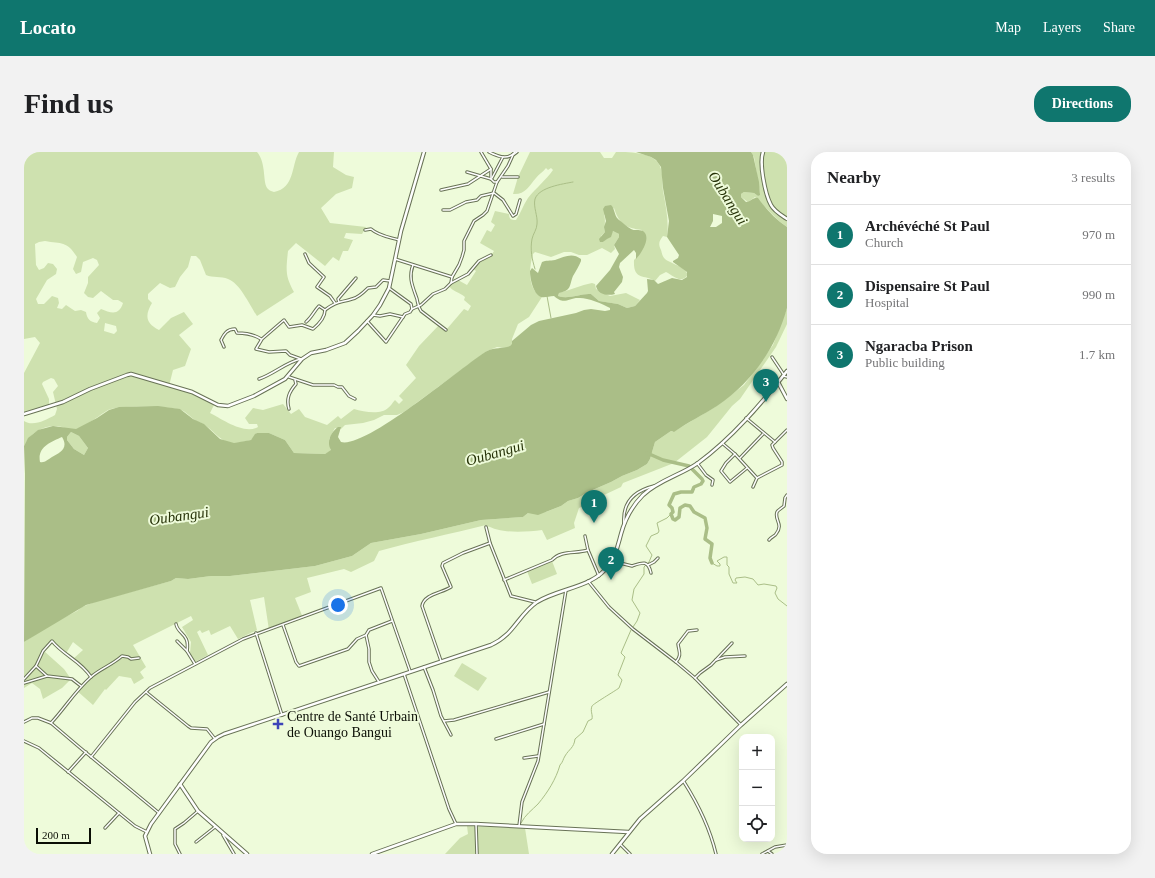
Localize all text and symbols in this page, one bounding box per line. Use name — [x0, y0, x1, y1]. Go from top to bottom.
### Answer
text: Locato — [20, 17, 76, 38]
text: Map — [995, 20, 1021, 35]
text: Layers — [1043, 20, 1081, 35]
text: Share — [1103, 20, 1135, 35]
button: Directions — [1034, 86, 1131, 122]
text: Find us — [24, 88, 114, 119]
water label: Oubangui — [705, 168, 751, 228]
text: Nearby — [827, 168, 881, 187]
text: 3 results — [1071, 170, 1115, 185]
text: Archévéché St Paul — [865, 218, 990, 234]
text: 1 — [837, 227, 843, 242]
text: 970 m — [1082, 227, 1115, 242]
text: Church — [865, 235, 903, 250]
text: Dispensaire St Paul — [865, 278, 990, 294]
text: 2 — [837, 287, 843, 302]
text: 990 m — [1082, 287, 1115, 302]
text: Hospital — [865, 295, 909, 310]
text: Ngaracba Prison — [865, 338, 973, 354]
text: 3 — [837, 347, 843, 362]
text: 1.7 km — [1079, 347, 1115, 362]
text: Public building — [865, 355, 945, 370]
pin: 3 — [753, 369, 779, 402]
water label: Oubangui — [464, 437, 526, 469]
pin: 1 — [581, 490, 607, 523]
water label: Oubangui — [148, 504, 210, 528]
pin: 2 — [598, 547, 624, 580]
your location — [328, 595, 348, 615]
place label: Centre de Santé Urbain de Ouango Bangui — [287, 709, 418, 740]
marker: Centre de Santé Urbain de Ouango Bangui — [272, 718, 284, 730]
map controls — [739, 734, 775, 842]
button: + — [739, 734, 775, 770]
button: − — [739, 770, 775, 806]
button: locate — [739, 806, 775, 842]
scale bar — [36, 826, 91, 845]
text: 200 m — [42, 829, 70, 841]

